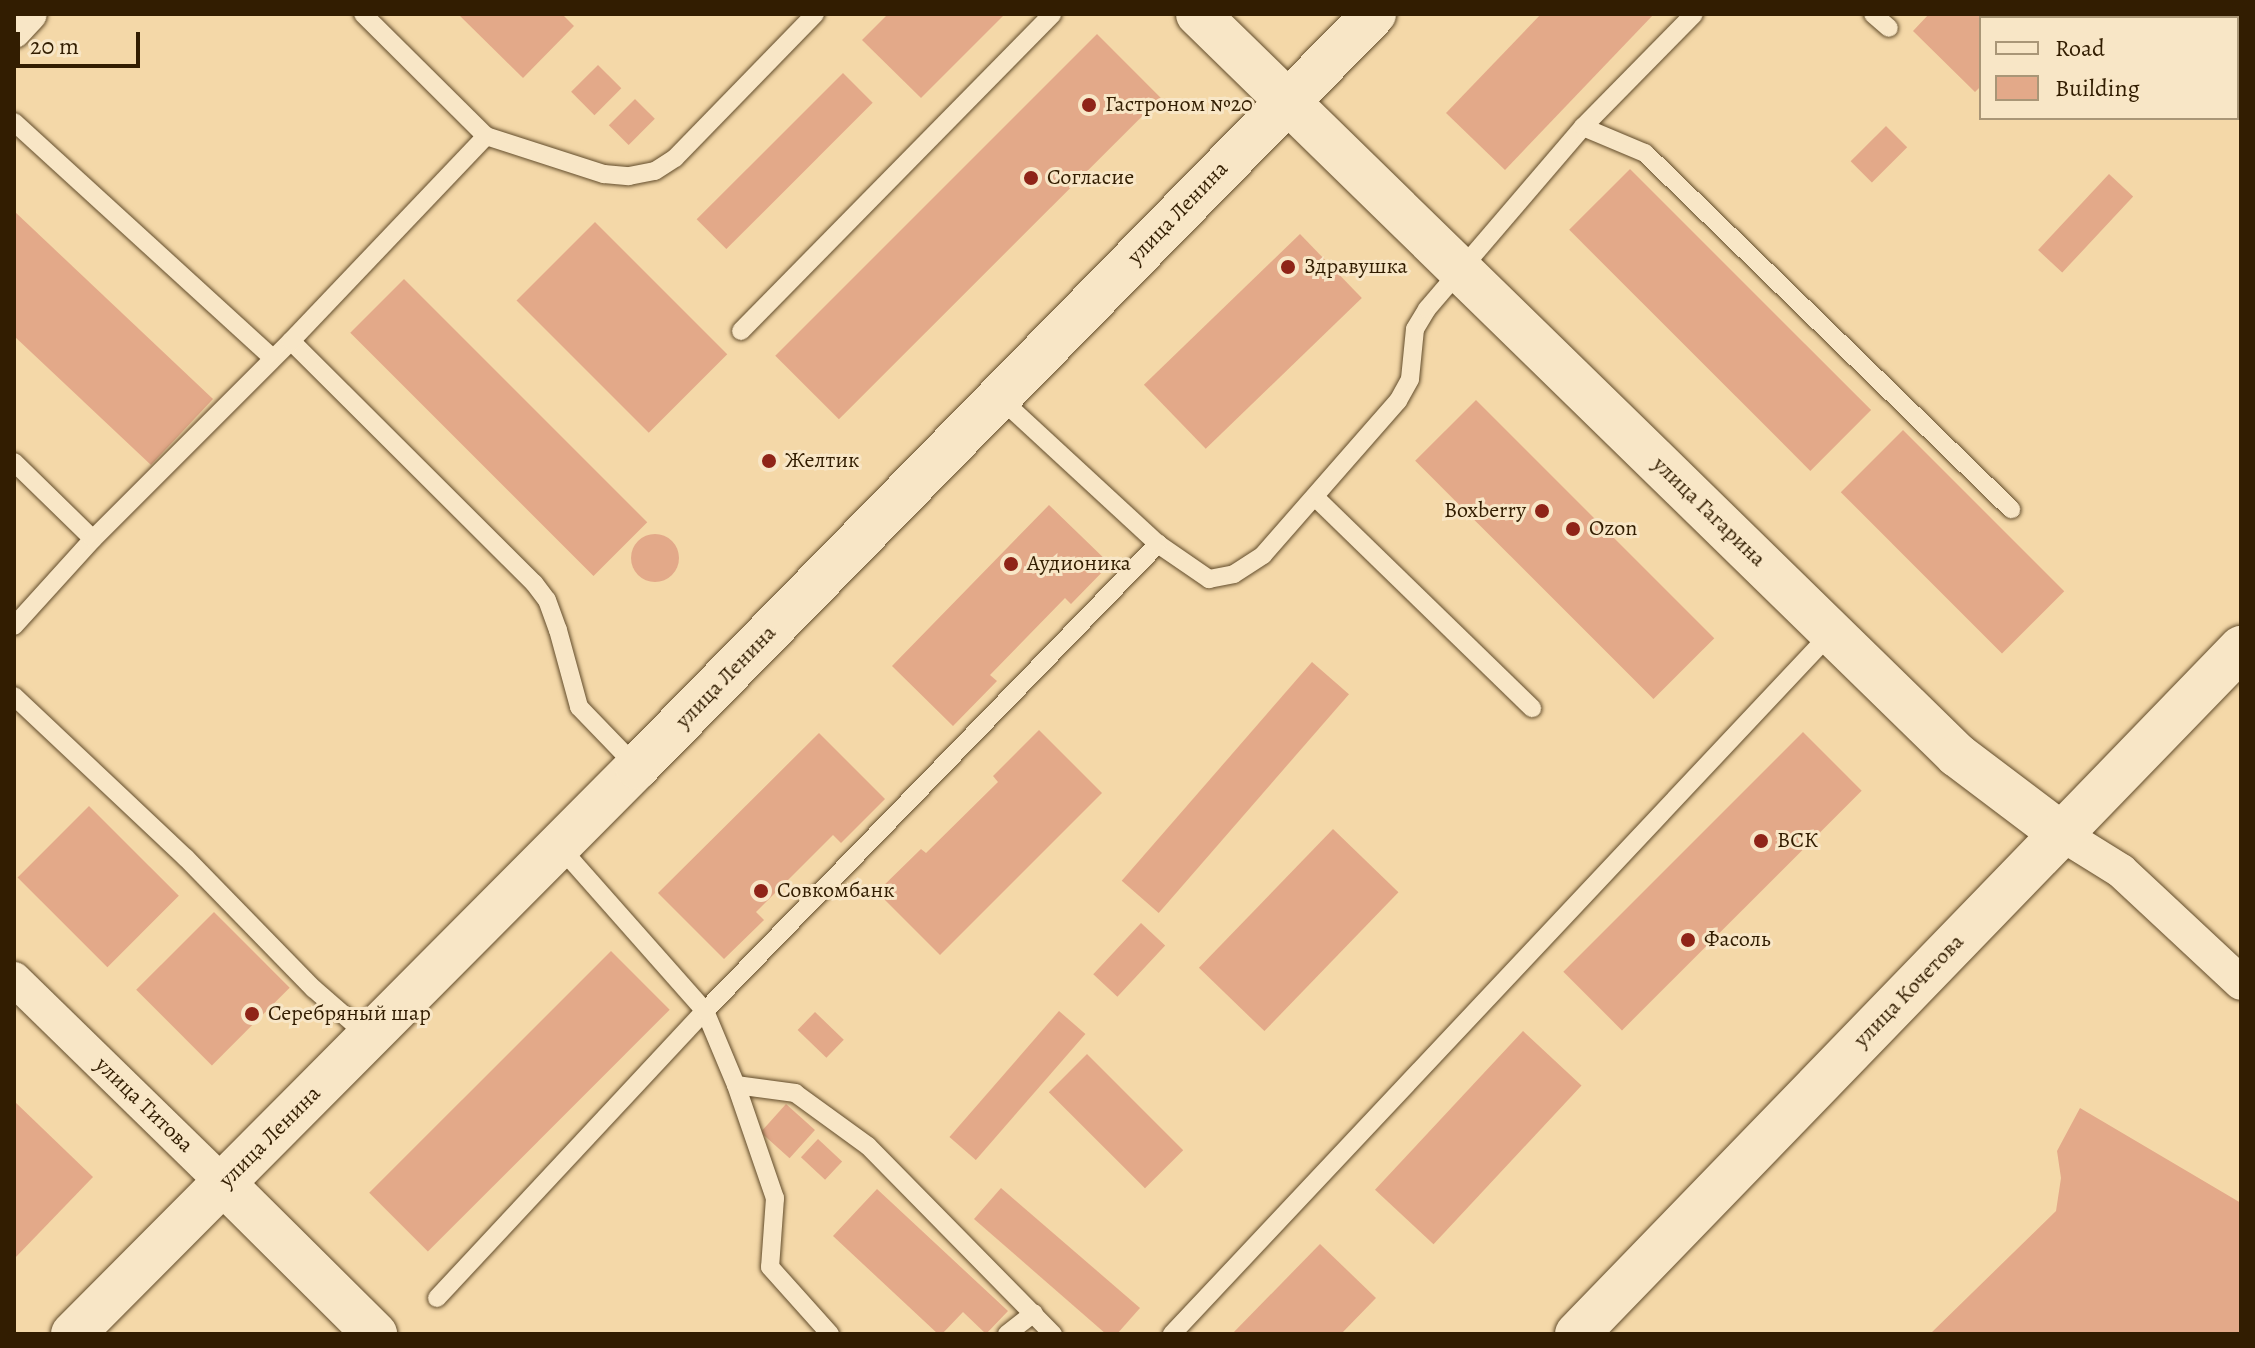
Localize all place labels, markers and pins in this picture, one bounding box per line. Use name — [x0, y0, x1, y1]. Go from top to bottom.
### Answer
place label: Гастроном №20 — [1105, 92, 1253, 118]
marker: Гастроном №20 — [1080, 96, 1098, 114]
place label: Согласие — [1047, 165, 1134, 191]
marker: Согласие — [1022, 169, 1040, 187]
place label: Здравушка — [1304, 254, 1408, 280]
marker: Здравушка — [1279, 258, 1297, 276]
place label: Желтик — [785, 448, 859, 474]
marker: Желтик — [760, 452, 778, 470]
place label: Boxberry — [1444, 498, 1526, 524]
marker: Boxberry — [1533, 502, 1551, 520]
place label: Ozon — [1589, 516, 1637, 542]
marker: Ozon — [1564, 520, 1582, 538]
place label: Аудионика — [1027, 551, 1131, 577]
marker: Аудионика — [1002, 555, 1020, 573]
place label: ВСК — [1777, 828, 1818, 854]
marker: ВСК — [1752, 832, 1770, 850]
place label: Совкомбанк — [777, 878, 895, 904]
marker: Совкомбанк — [752, 882, 770, 900]
place label: Фасоль — [1704, 927, 1771, 953]
marker: Фасоль — [1679, 931, 1697, 949]
place label: Серебряный шар — [268, 1001, 431, 1027]
marker: Серебряный шар — [243, 1005, 261, 1023]

